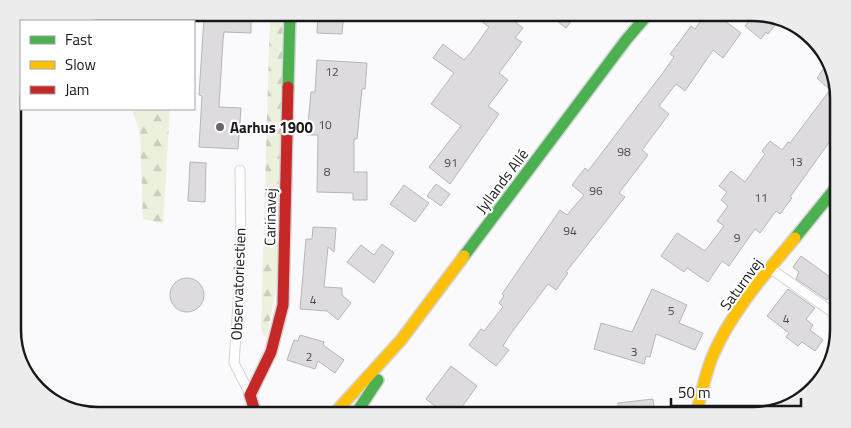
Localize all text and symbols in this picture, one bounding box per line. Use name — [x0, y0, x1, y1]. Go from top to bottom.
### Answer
legend — [20, 20, 195, 110]
text: Fast — [65, 28, 93, 51]
text: Slow — [65, 53, 96, 76]
house number: 12 — [325, 62, 339, 81]
text: Jam — [65, 78, 89, 101]
house number: 10 — [318, 115, 332, 134]
place label: Aarhus 1900 — [230, 116, 313, 139]
marker: Aarhus 1900 — [214, 121, 226, 133]
house number: 98 — [617, 142, 631, 161]
street label: Jyllands Allé — [470, 144, 534, 218]
house number: 13 — [789, 152, 803, 171]
house number: 91 — [444, 153, 458, 172]
house number: 8 — [324, 162, 331, 181]
house number: 96 — [589, 181, 603, 200]
street label: Carinavej — [258, 188, 282, 246]
house number: 11 — [754, 188, 768, 207]
house number: 94 — [563, 221, 577, 240]
street label: Observatoriestien — [225, 227, 251, 341]
house number: 9 — [734, 228, 741, 247]
street label: Saturnvej — [714, 253, 768, 315]
house number: 4 — [310, 290, 317, 309]
house number: 5 — [668, 301, 675, 320]
house number: 4 — [783, 309, 790, 328]
house number: 3 — [631, 342, 637, 361]
house number: 2 — [306, 347, 312, 366]
scale bar — [671, 376, 801, 408]
text: 50 m — [678, 381, 711, 404]

